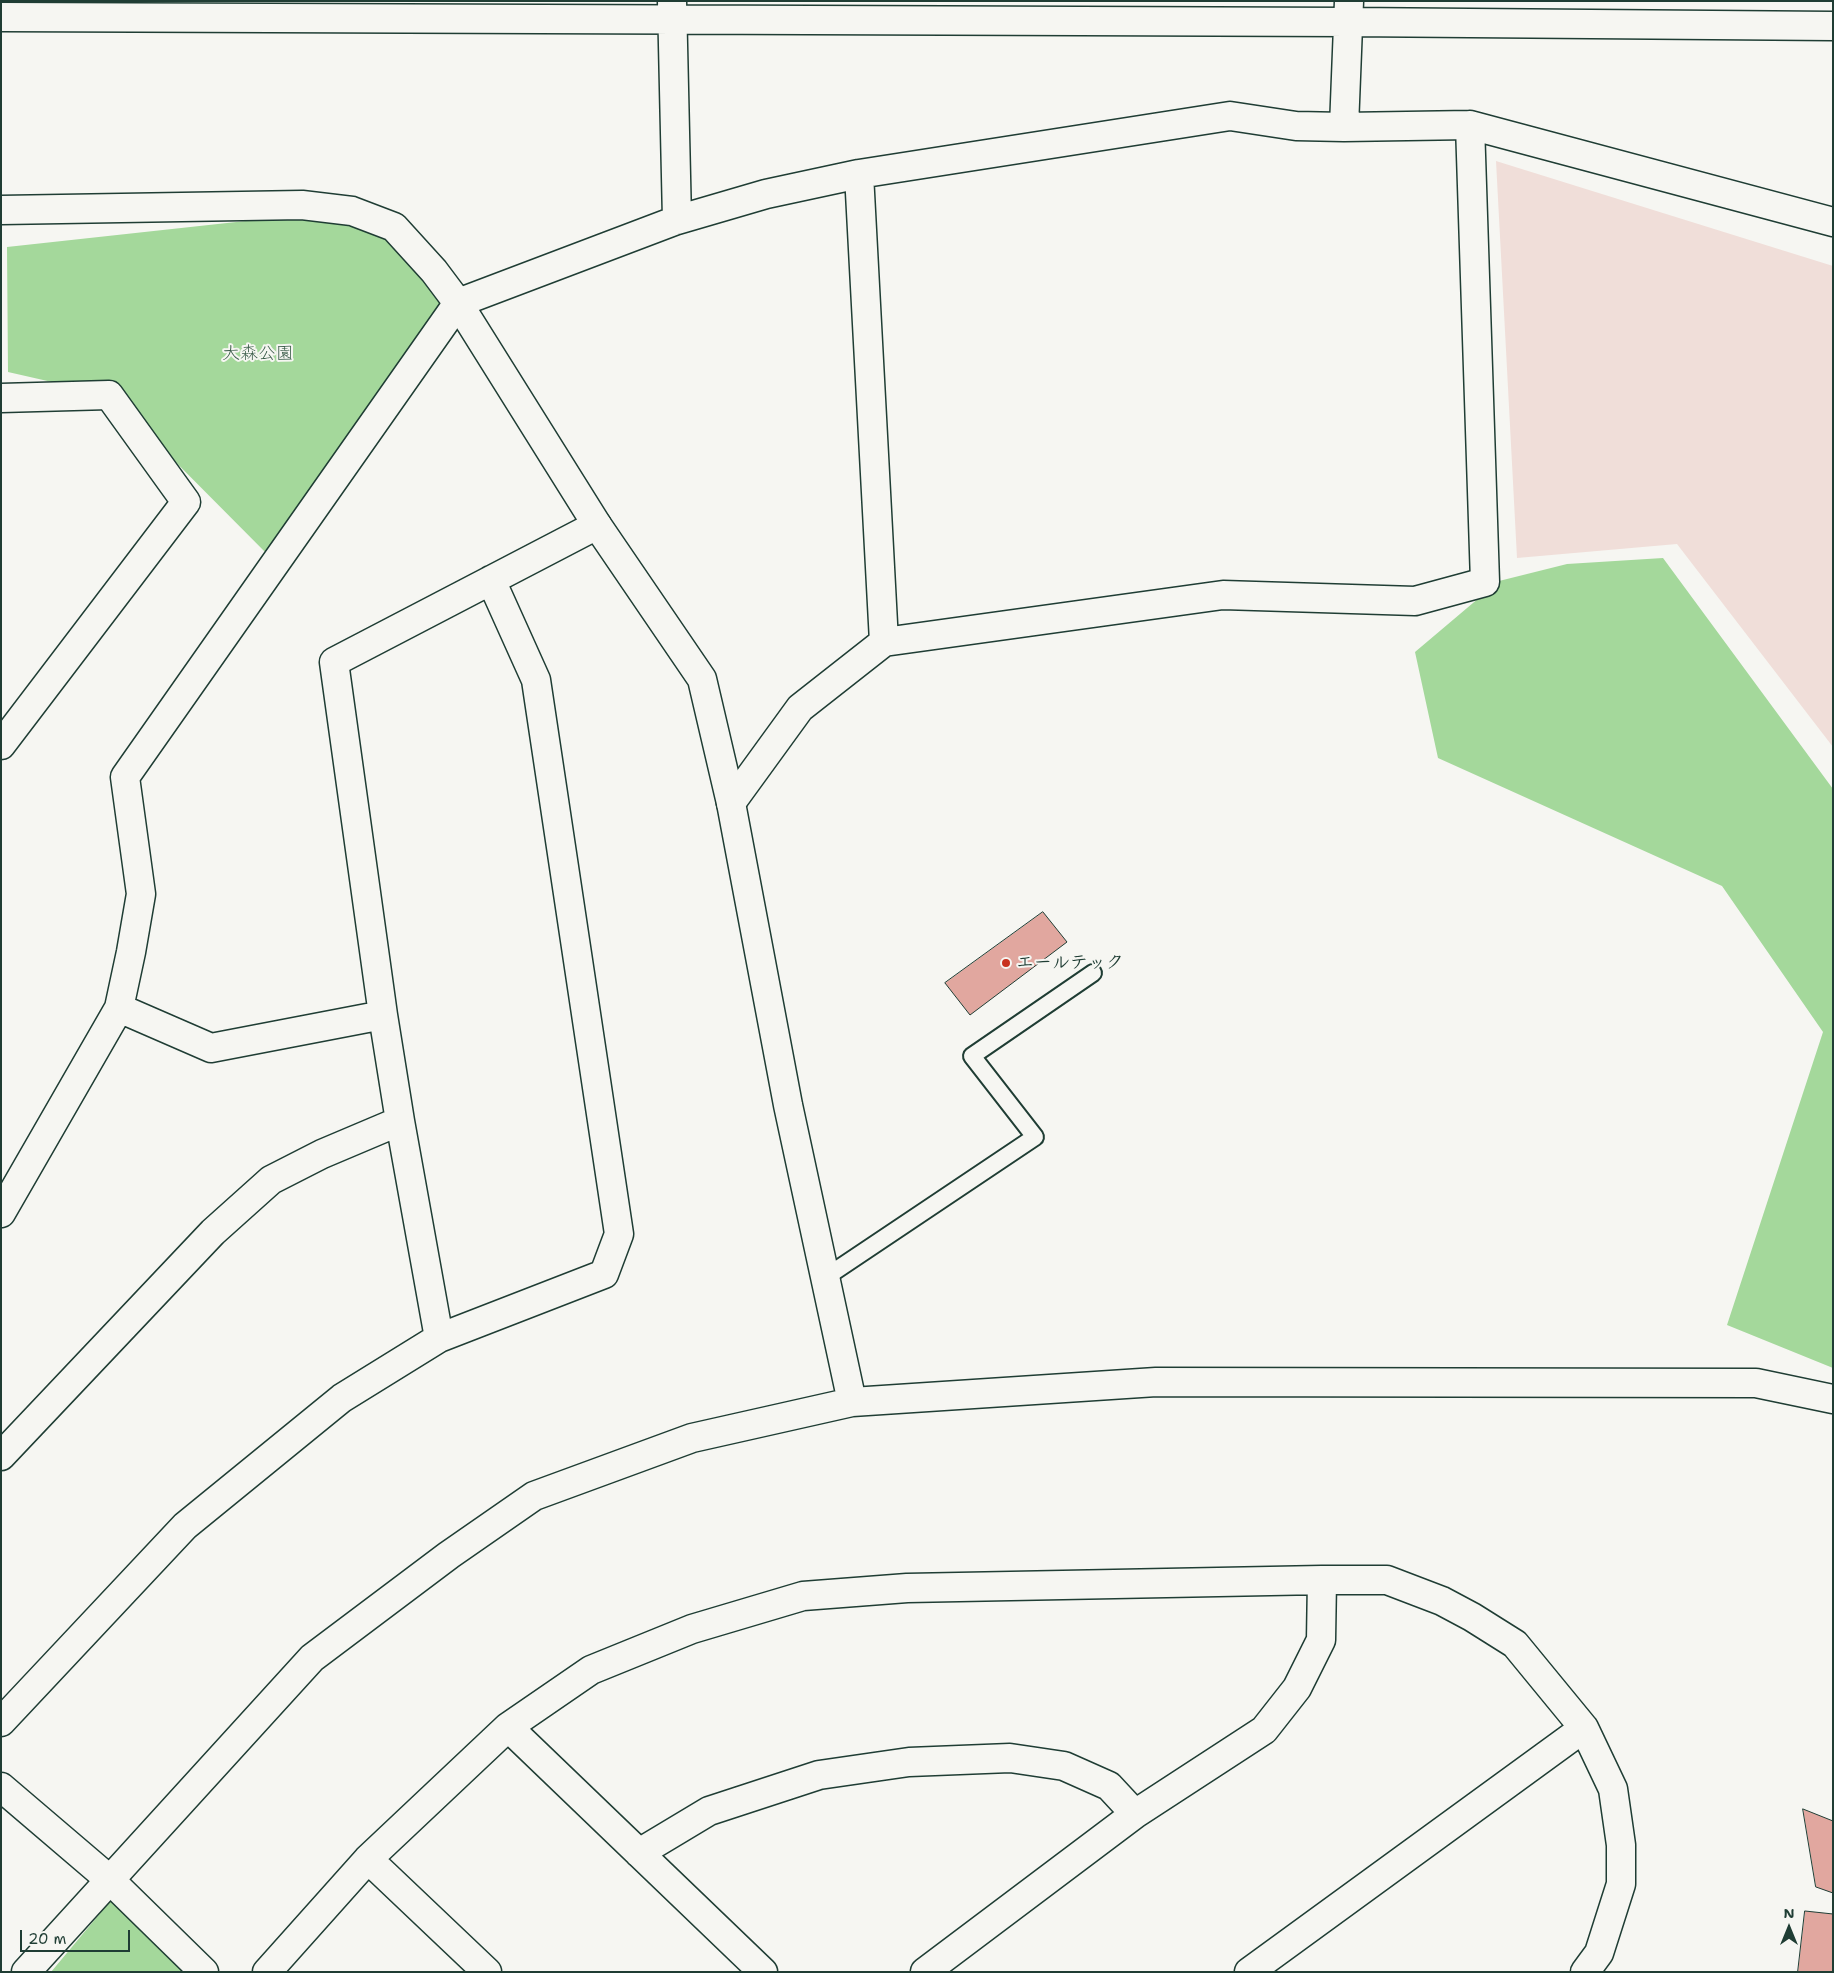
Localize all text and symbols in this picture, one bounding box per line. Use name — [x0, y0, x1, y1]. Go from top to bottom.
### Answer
park label: 大森公園 — [222, 343, 294, 365]
place label: エールテック — [1016, 952, 1124, 974]
marker: エールテック — [1000, 957, 1012, 969]
north arrow — [1764, 1903, 1814, 1953]
text: N — [1783, 1904, 1795, 1922]
scale bar — [22, 1920, 132, 1952]
text: 20 m — [28, 1929, 67, 1949]

